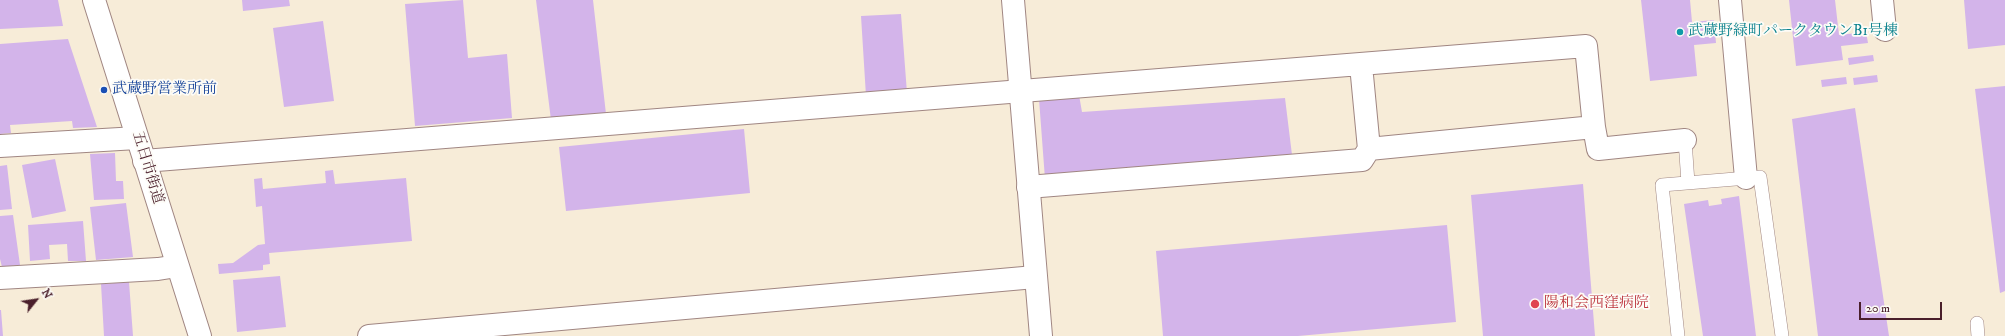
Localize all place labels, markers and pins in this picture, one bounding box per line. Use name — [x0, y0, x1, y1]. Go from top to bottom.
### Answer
place label: 武蔵野緑町パークタウンB1号棟 — [1688, 23, 1898, 41]
marker: 武蔵野緑町パークタウンB1号棟 — [1675, 27, 1685, 37]
place label: 武蔵野営業所前 — [112, 81, 217, 99]
marker: 武蔵野営業所前 — [99, 85, 109, 95]
place label: 陽和会西窪病院 — [1544, 295, 1649, 313]
marker: 陽和会西窪病院 — [1529, 298, 1541, 310]

